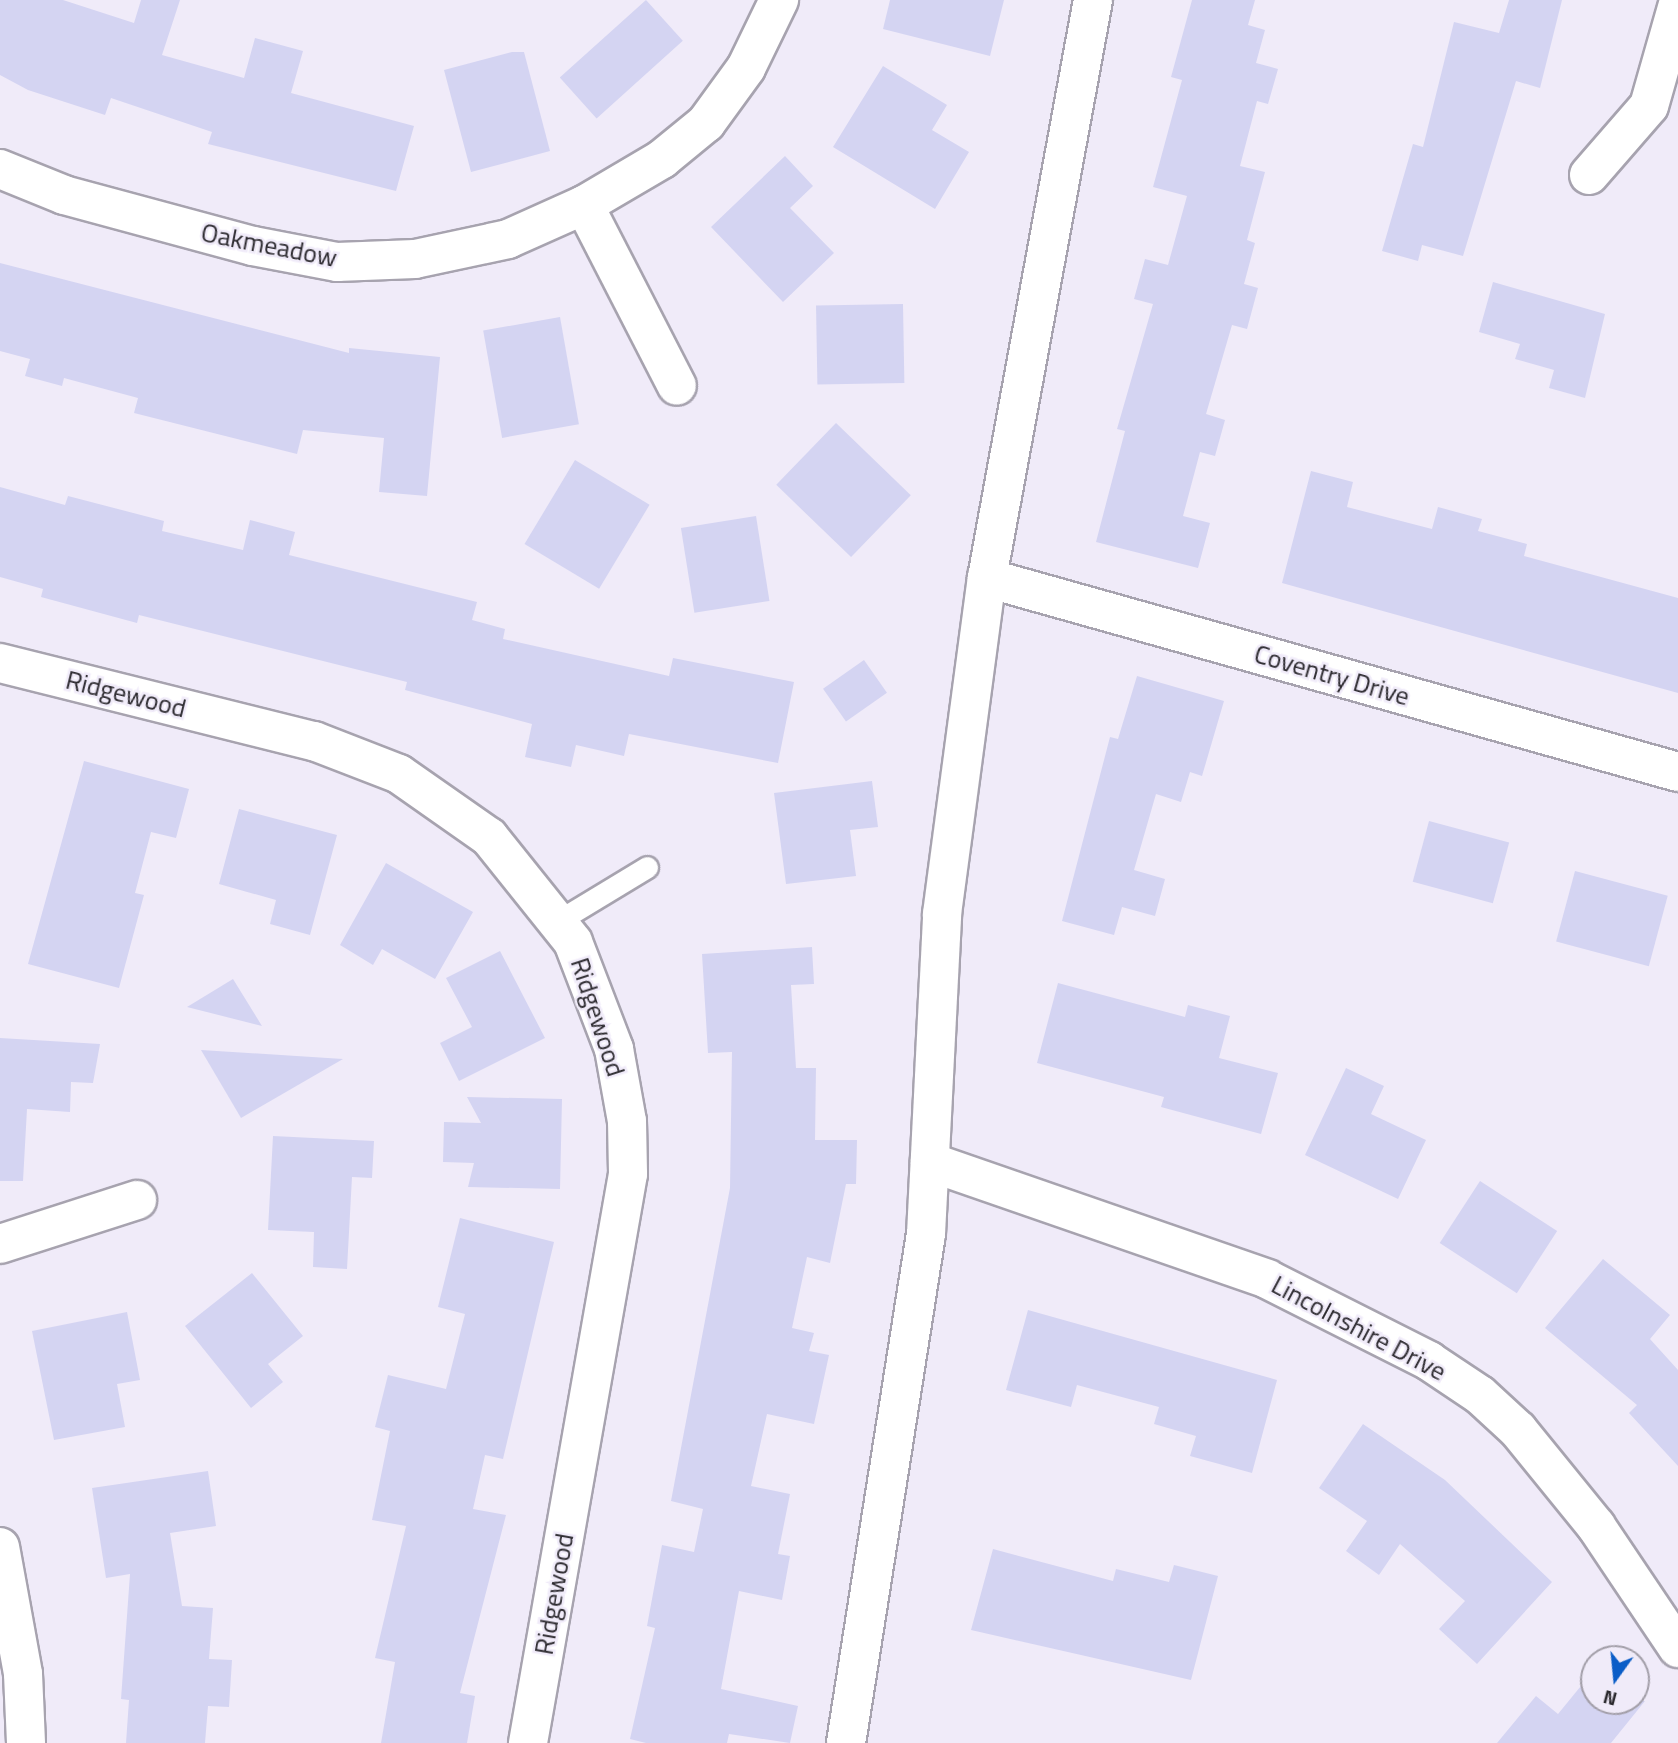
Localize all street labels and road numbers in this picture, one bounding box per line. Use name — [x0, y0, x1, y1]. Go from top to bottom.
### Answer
street label: Oakmeadow — [198, 217, 340, 273]
street label: Coventry Drive — [1251, 638, 1413, 712]
street label: Ridgewood — [63, 664, 189, 724]
street label: Ridgewood — [564, 954, 632, 1080]
street label: Lincolnshire Drive — [1266, 1269, 1452, 1387]
street label: Ridgewood — [528, 1531, 580, 1657]

